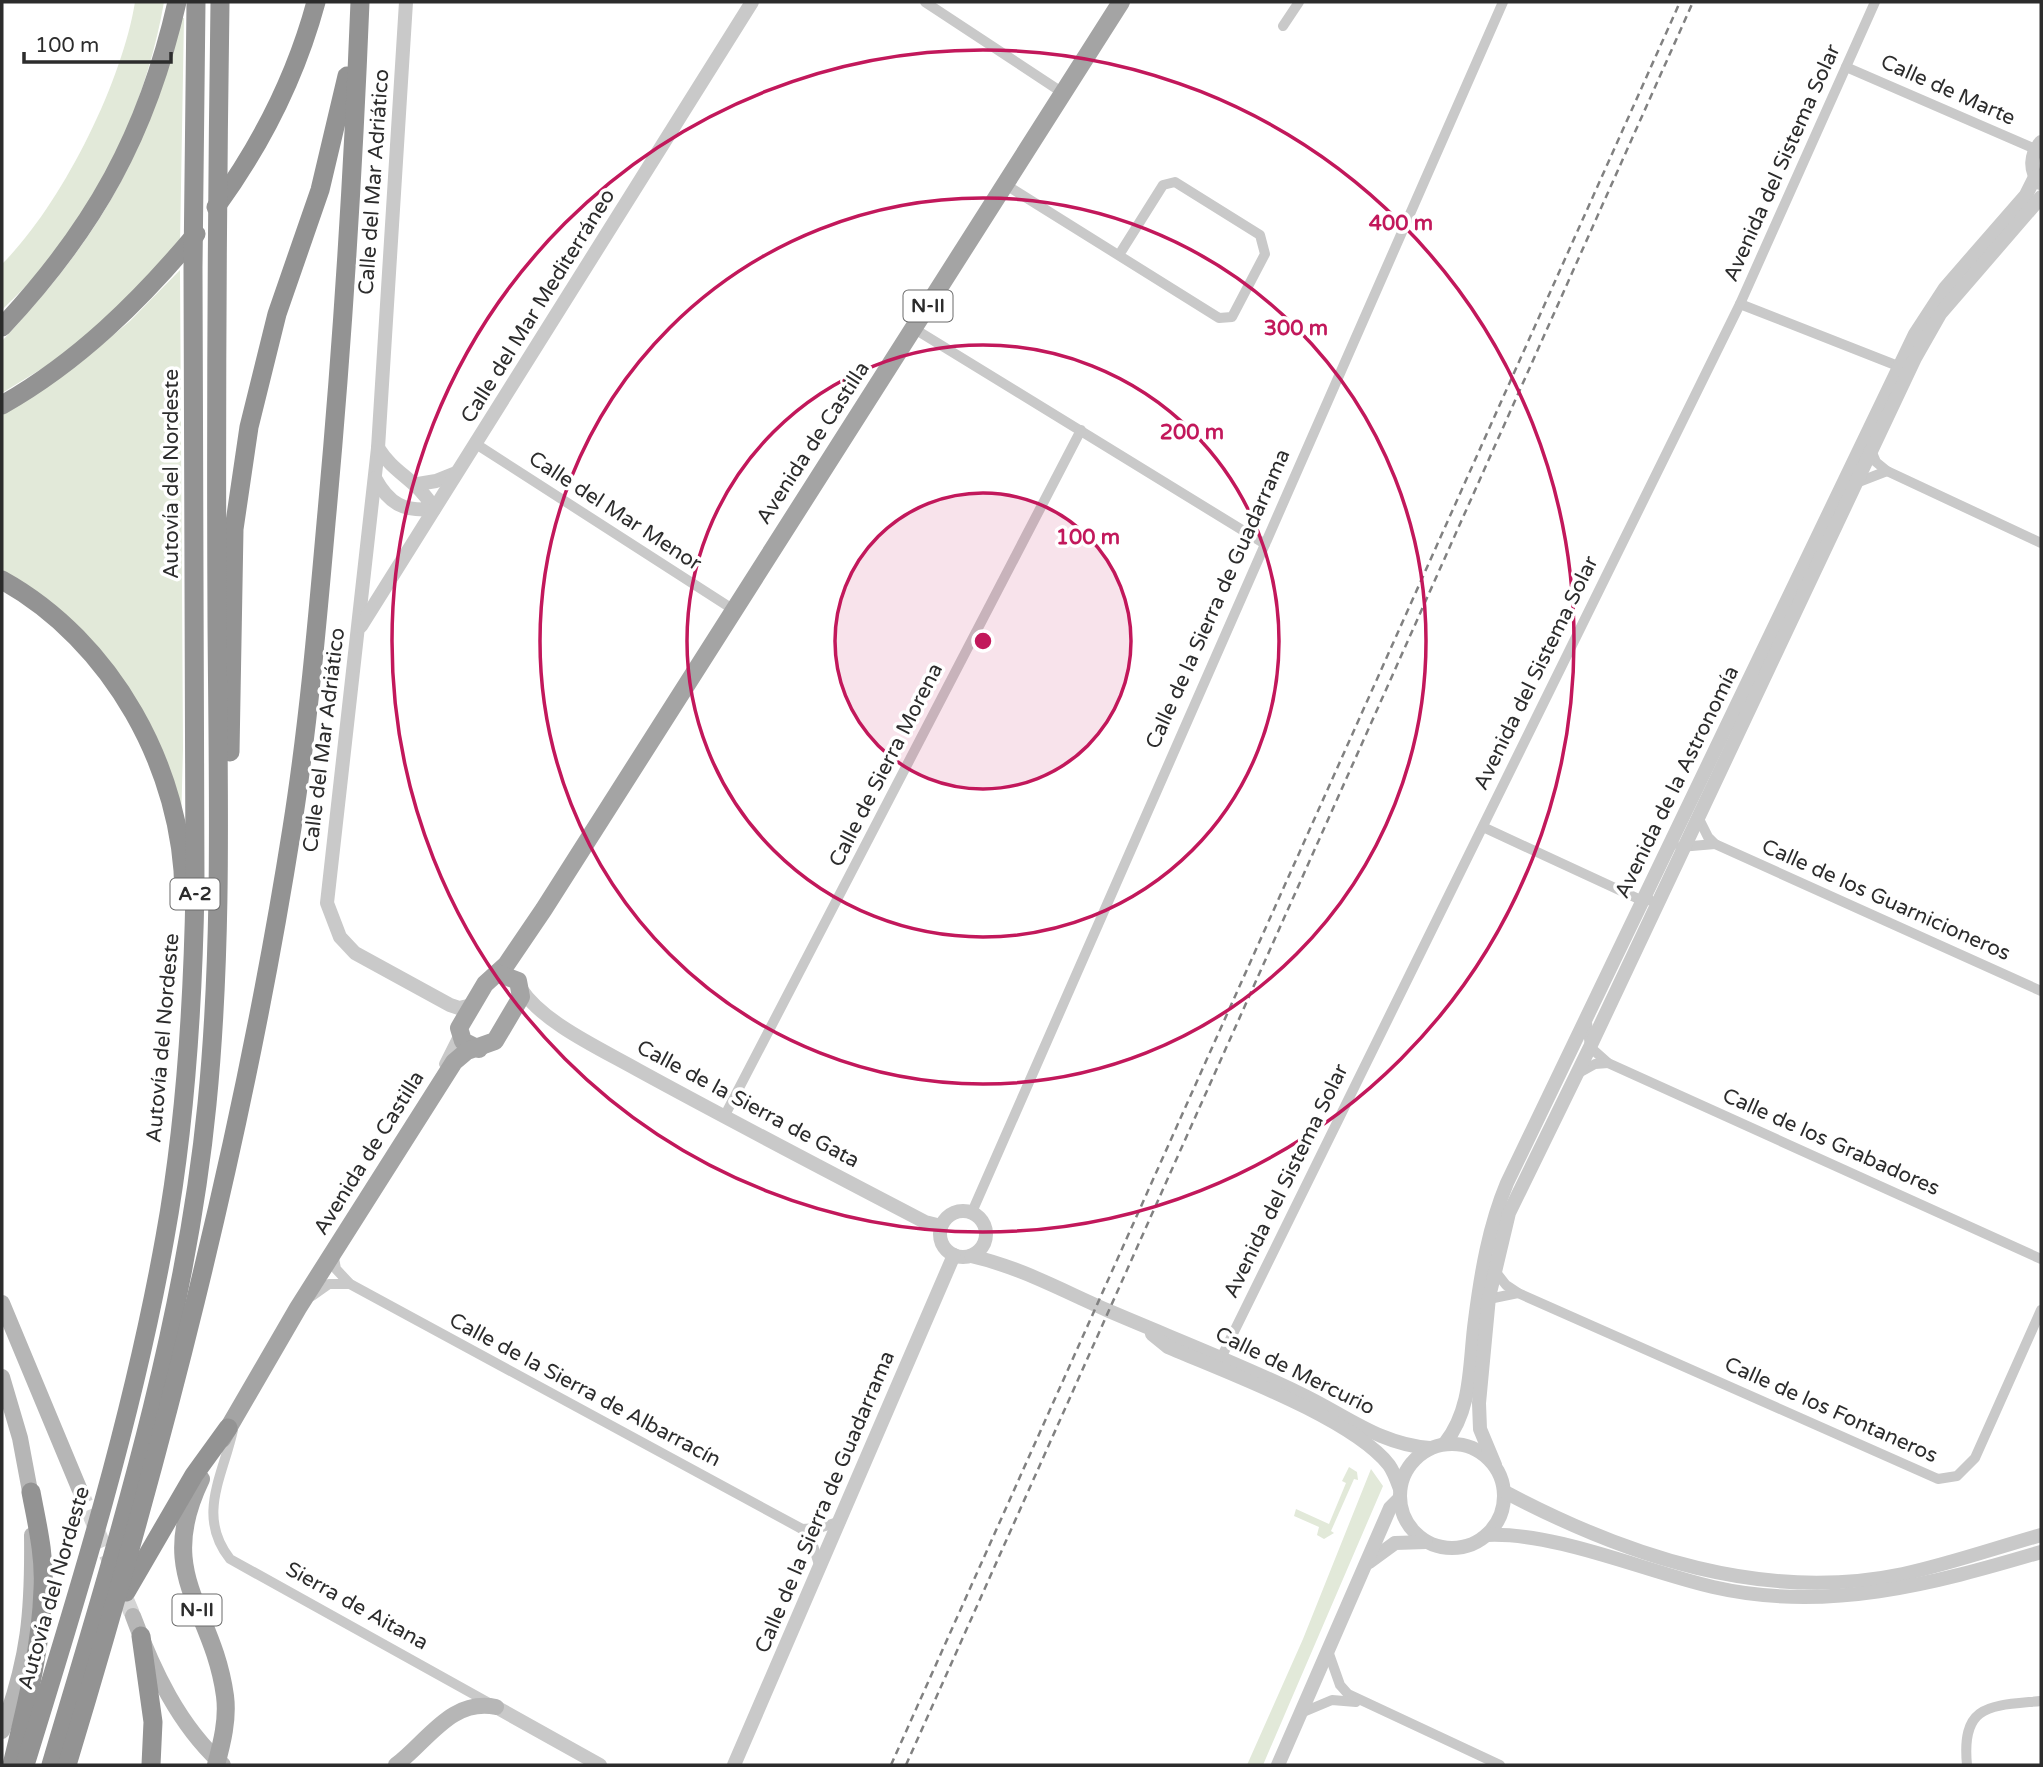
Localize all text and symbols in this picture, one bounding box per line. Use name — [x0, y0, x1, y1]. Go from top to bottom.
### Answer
scale bar — [24, 21, 172, 65]
text: 100 m — [35, 33, 99, 58]
street label: Avenida del Sistema Solar — [1718, 40, 1846, 286]
street label: Calle de Marte — [1877, 49, 2019, 131]
street label: Calle del Mar Adriático — [354, 68, 394, 296]
street label: Calle del Mar Mediterráneo — [456, 184, 620, 428]
text: 400 m — [1369, 211, 1433, 236]
road number: N-II — [904, 290, 953, 322]
text: 300 m — [1264, 316, 1328, 341]
street label: Avenida de Castilla — [751, 357, 875, 529]
street label: Autovía del Nordeste — [159, 369, 184, 579]
text: 200 m — [1160, 420, 1224, 445]
street label: Calle de la Sierra de Guadarrama — [1140, 445, 1296, 753]
street label: Calle del Mar Menor — [524, 446, 706, 576]
text: 100 m — [1056, 525, 1120, 550]
street label: Avenida del Sistema Solar — [1468, 552, 1604, 794]
street label: Calle del Mar Adriático — [298, 626, 350, 854]
centre of rings — [971, 629, 995, 653]
street label: Calle de Sierra Morena — [824, 659, 948, 871]
street label: Avenida de la Astronomía — [1610, 662, 1744, 902]
street label: Calle de los Guarnicioneros — [1758, 834, 2014, 966]
road number: A-2 — [170, 878, 220, 909]
street label: Autovía del Nordeste — [141, 932, 185, 1144]
street label: Calle de la Sierra de Gata — [632, 1035, 864, 1173]
street label: Avenida del Sistema Solar — [1218, 1060, 1354, 1302]
street label: Avenida de Castilla — [308, 1066, 430, 1240]
street label: Calle de los Grabadores — [1719, 1083, 1943, 1201]
street label: Calle de la Sierra de Albarracín — [445, 1308, 725, 1472]
street label: Calle de Mercurio — [1211, 1322, 1379, 1420]
street label: Calle de la Sierra de Guadarrama — [750, 1347, 900, 1657]
street label: Calle de los Fontaneros — [1721, 1352, 1941, 1468]
street label: Autovía del Nordeste — [13, 1483, 95, 1692]
street label: Sierra de Aitana — [281, 1557, 433, 1655]
road number: N-II — [172, 1594, 222, 1626]

